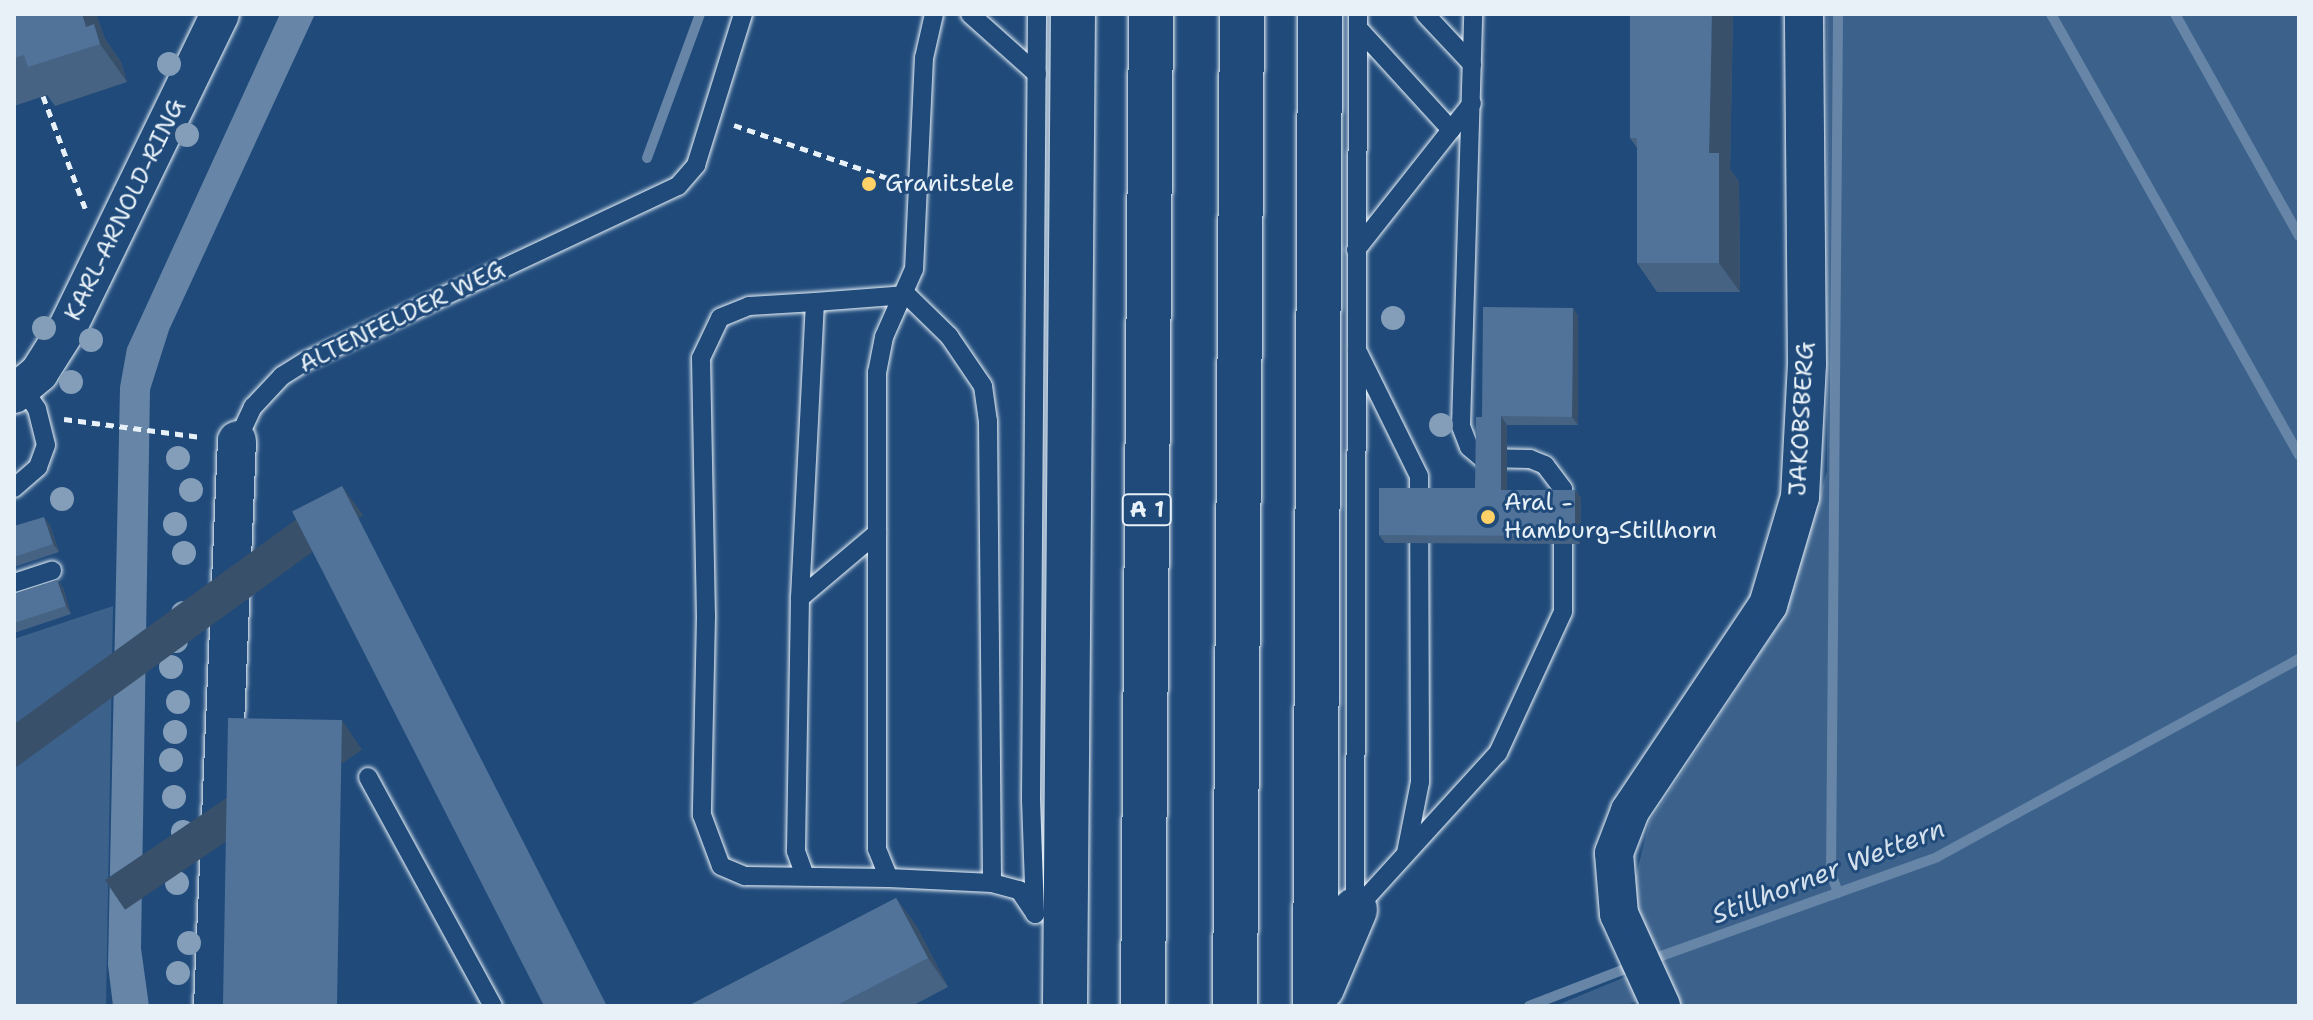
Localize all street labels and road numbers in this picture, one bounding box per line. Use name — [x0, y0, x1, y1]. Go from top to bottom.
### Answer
street label: KARL-ARNOLD-RING — [59, 94, 191, 326]
street label: ALTENFELDER WEG — [294, 255, 510, 379]
street label: JAKOBSBERG — [1784, 341, 1820, 497]
road number: A 1 — [1121, 492, 1173, 528]

